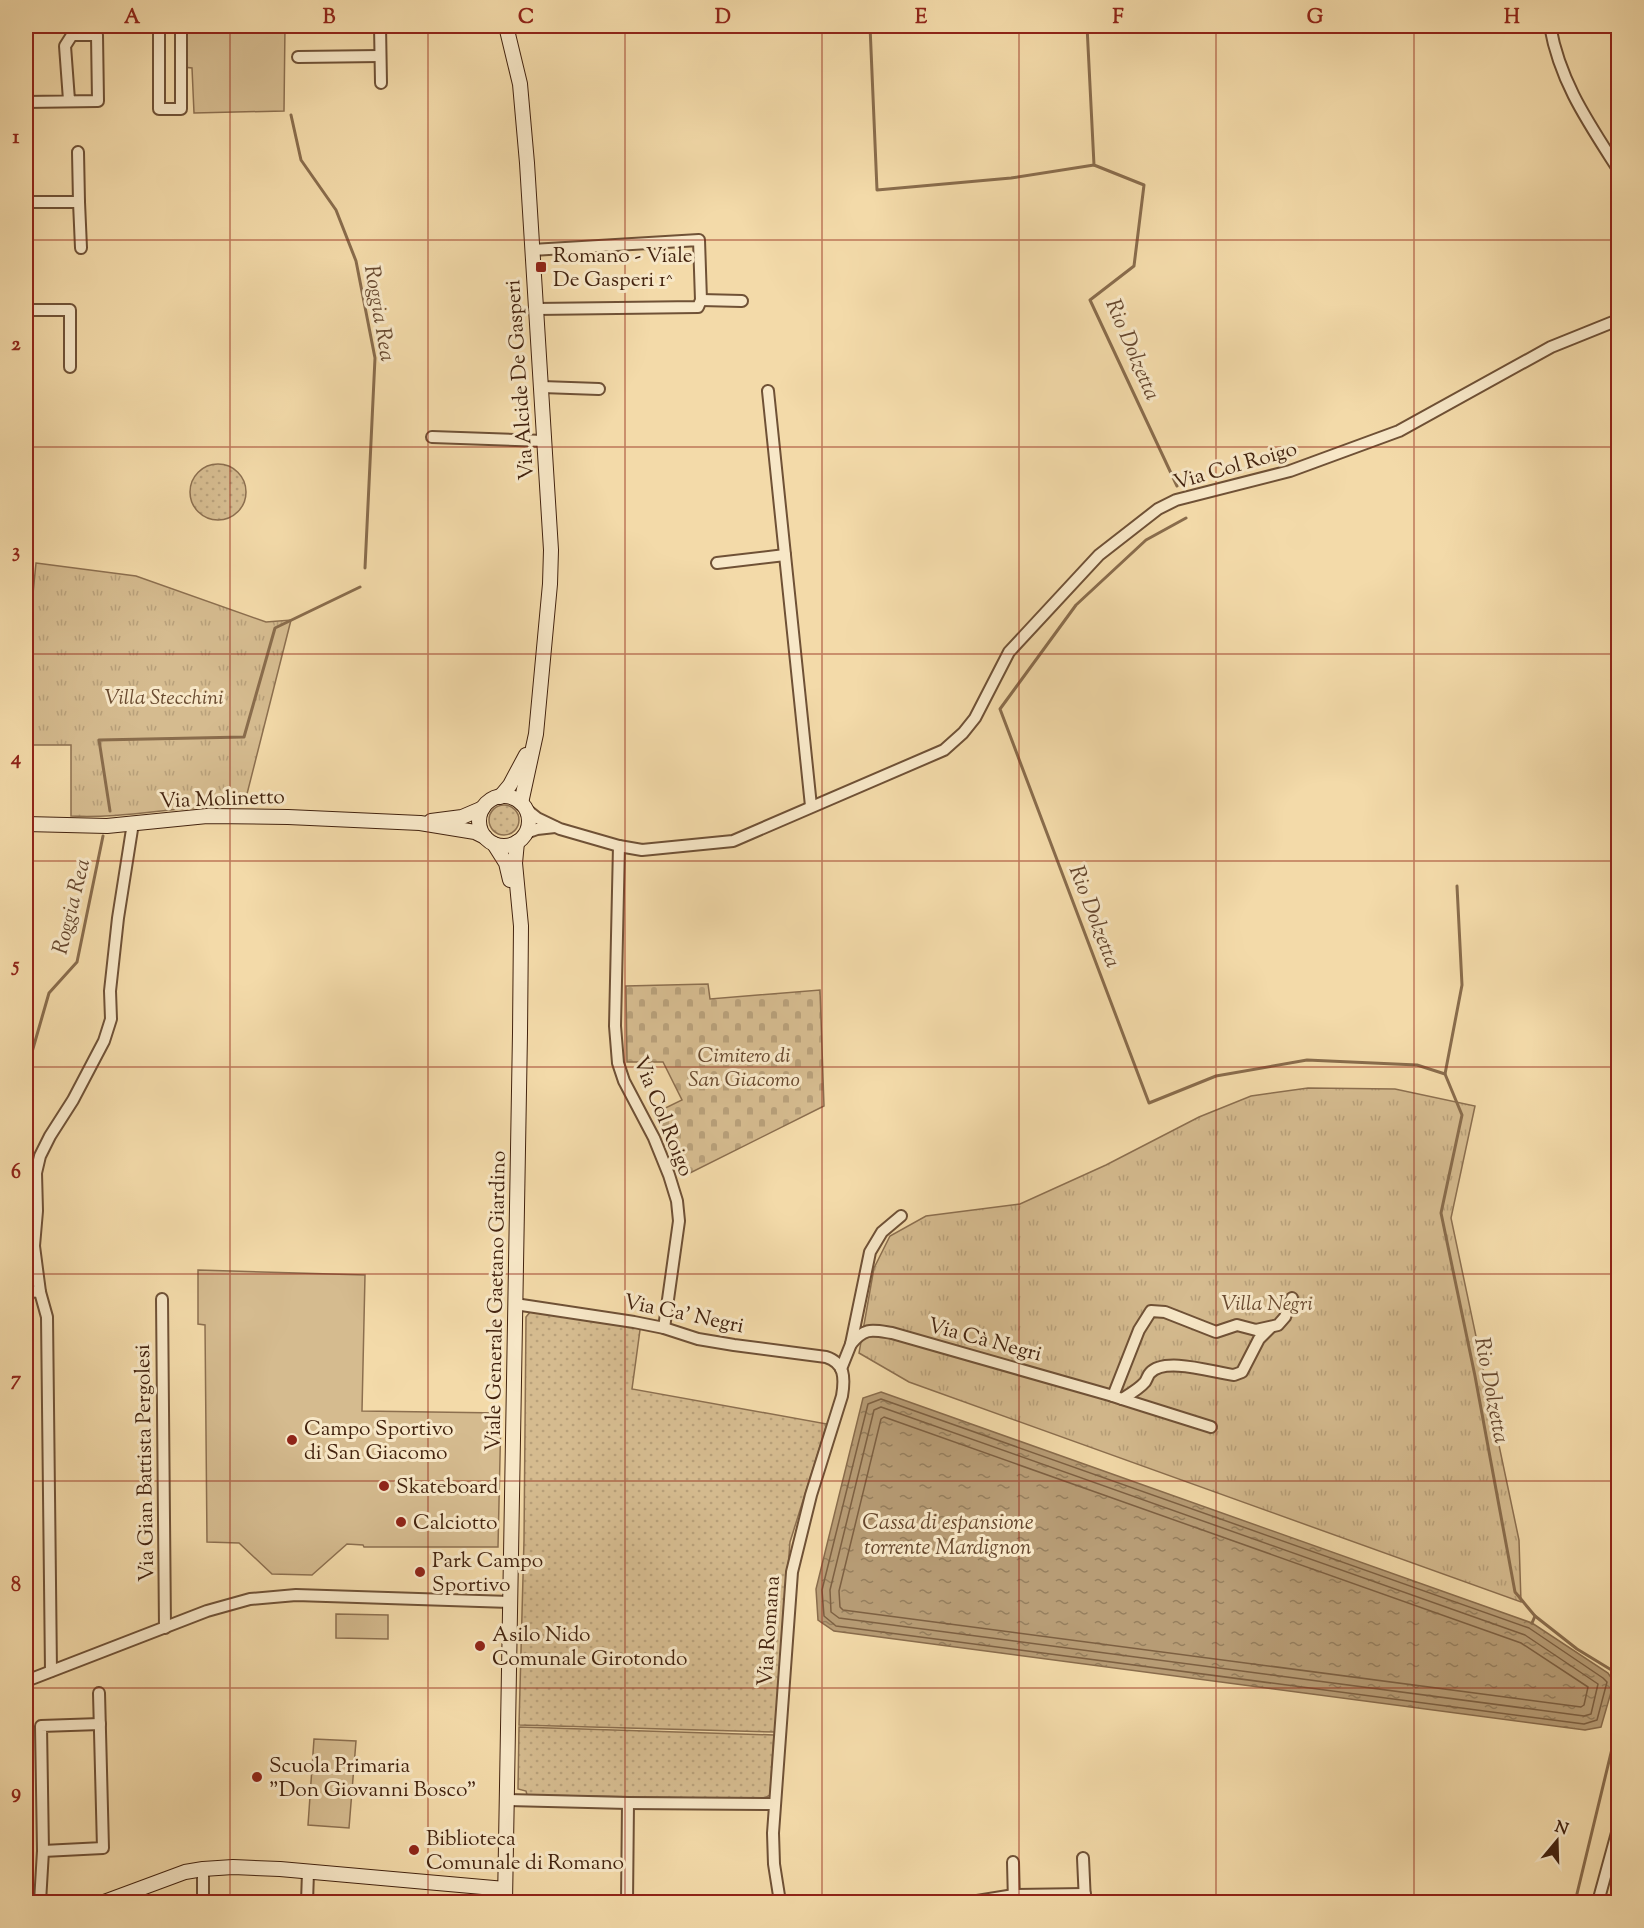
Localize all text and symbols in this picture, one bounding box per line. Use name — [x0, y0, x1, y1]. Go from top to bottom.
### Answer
text: A — [124, 4, 141, 33]
text: B — [323, 4, 336, 33]
text: C — [518, 4, 534, 33]
text: D — [715, 4, 731, 33]
text: E — [915, 4, 928, 33]
text: F — [1112, 4, 1124, 33]
text: G — [1307, 4, 1324, 33]
text: H — [1504, 4, 1520, 33]
text: 1 — [13, 124, 20, 153]
place label: Romano - Viale De Gasperi 1^ — [553, 242, 693, 296]
marker: Romano - Viale De Gasperi 1^ — [534, 260, 548, 274]
water label: Roggia Rea — [354, 263, 402, 364]
street label: Via Alcide De Gasperi — [499, 278, 543, 481]
water label: Rio Dolzetta — [1096, 295, 1167, 406]
text: 2 — [11, 331, 21, 360]
street label: Via Col Roigo — [1170, 435, 1301, 499]
text: 3 — [12, 538, 20, 567]
park label: Villa Stecchini — [105, 684, 223, 714]
text: 4 — [10, 745, 21, 774]
street label: Via Molinetto — [159, 783, 285, 817]
water label: Roggia Rea — [46, 856, 100, 958]
water label: Rio Dolzetta — [1059, 861, 1127, 973]
text: 5 — [11, 952, 20, 981]
park label: Cimitero di San Giacomo — [688, 1042, 800, 1096]
street label: Via Col Roigo — [624, 1052, 700, 1181]
street label: Viale Generale Gaetano Giardino — [479, 1150, 515, 1452]
text: 6 — [11, 1159, 21, 1188]
street label: Via Ca' Negri — [621, 1288, 746, 1342]
park label: Villa Negri — [1221, 1290, 1313, 1320]
street label: Via Cà Negri — [924, 1311, 1045, 1371]
water label: Rio Dolzetta — [1464, 1335, 1516, 1446]
street label: Via Gian Battista Pergolesi — [129, 1344, 163, 1582]
text: 7 — [11, 1366, 22, 1395]
place label: Campo Sportivo di San Giacomo — [304, 1415, 454, 1469]
marker: Campo Sportivo di San Giacomo — [285, 1433, 299, 1447]
place label: Skateboard — [396, 1473, 499, 1503]
marker: Skateboard — [377, 1479, 391, 1493]
water label: Cassa di espansione torrente Mardignon — [862, 1508, 1034, 1565]
place label: Calciotto — [413, 1509, 498, 1539]
marker: Calciotto — [394, 1515, 408, 1529]
place label: Park Campo Sportivo — [432, 1547, 543, 1601]
marker: Park Campo Sportivo — [413, 1565, 427, 1579]
text: 8 — [11, 1572, 21, 1601]
street label: Via Romana — [751, 1574, 789, 1688]
place label: Asilo Nido Comunale Girotondo — [492, 1621, 687, 1675]
marker: Asilo Nido Comunale Girotondo — [473, 1639, 487, 1653]
place label: Scuola Primaria "Don Giovanni Bosco" — [269, 1752, 476, 1806]
marker: Scuola Primaria "Don Giovanni Bosco" — [250, 1770, 264, 1784]
text: 9 — [11, 1779, 21, 1808]
north arrow — [1527, 1811, 1587, 1871]
text: N — [1551, 1816, 1571, 1842]
place label: Biblioteca Comunale di Romano — [426, 1825, 624, 1879]
marker: Biblioteca Comunale di Romano — [407, 1843, 421, 1857]

